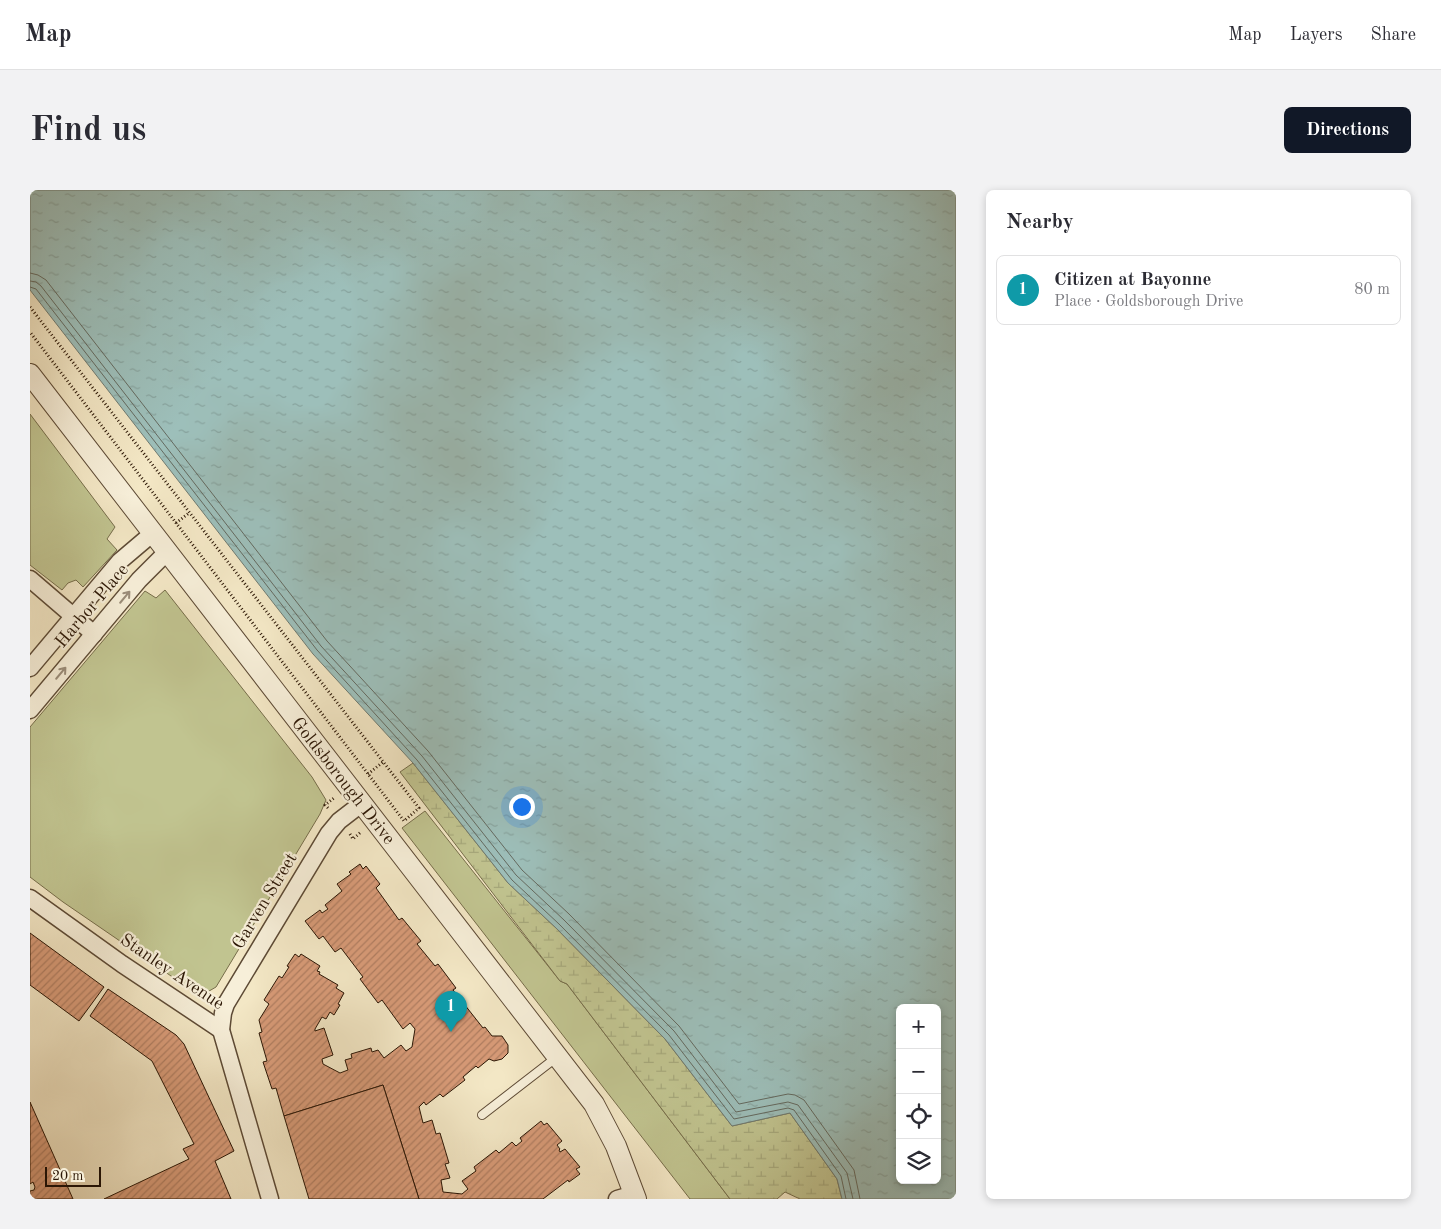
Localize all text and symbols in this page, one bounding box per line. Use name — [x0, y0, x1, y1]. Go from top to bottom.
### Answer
text: Map — [25, 23, 72, 47]
text: Map — [1228, 26, 1262, 44]
text: Layers — [1290, 26, 1342, 44]
text: Share — [1370, 26, 1416, 44]
button: Directions — [1284, 107, 1411, 153]
text: Find us — [30, 113, 146, 148]
text: Nearby — [1006, 212, 1074, 233]
text: Citizen at Bayonne — [1054, 271, 1212, 290]
text: 1 — [1018, 282, 1028, 298]
text: 80 m — [1354, 282, 1390, 298]
text: Place · Goldsborough Drive — [1054, 294, 1243, 310]
street label: Harbor Place — [52, 561, 132, 651]
one-way arrow — [119, 590, 131, 603]
one-way arrow — [56, 667, 67, 680]
street label: Goldsborough Drive — [288, 714, 398, 848]
your location — [509, 794, 535, 820]
street label: Garven Street — [229, 850, 301, 952]
street label: Stanley Avenue — [117, 931, 227, 1013]
pin: 1 — [435, 991, 467, 1032]
map controls — [896, 1004, 941, 1184]
button: + — [896, 1004, 941, 1049]
button: − — [896, 1049, 941, 1094]
button: locate — [896, 1094, 941, 1139]
button: layers — [896, 1139, 941, 1184]
scale bar — [45, 1164, 101, 1187]
text: 20 m — [52, 1169, 83, 1183]

